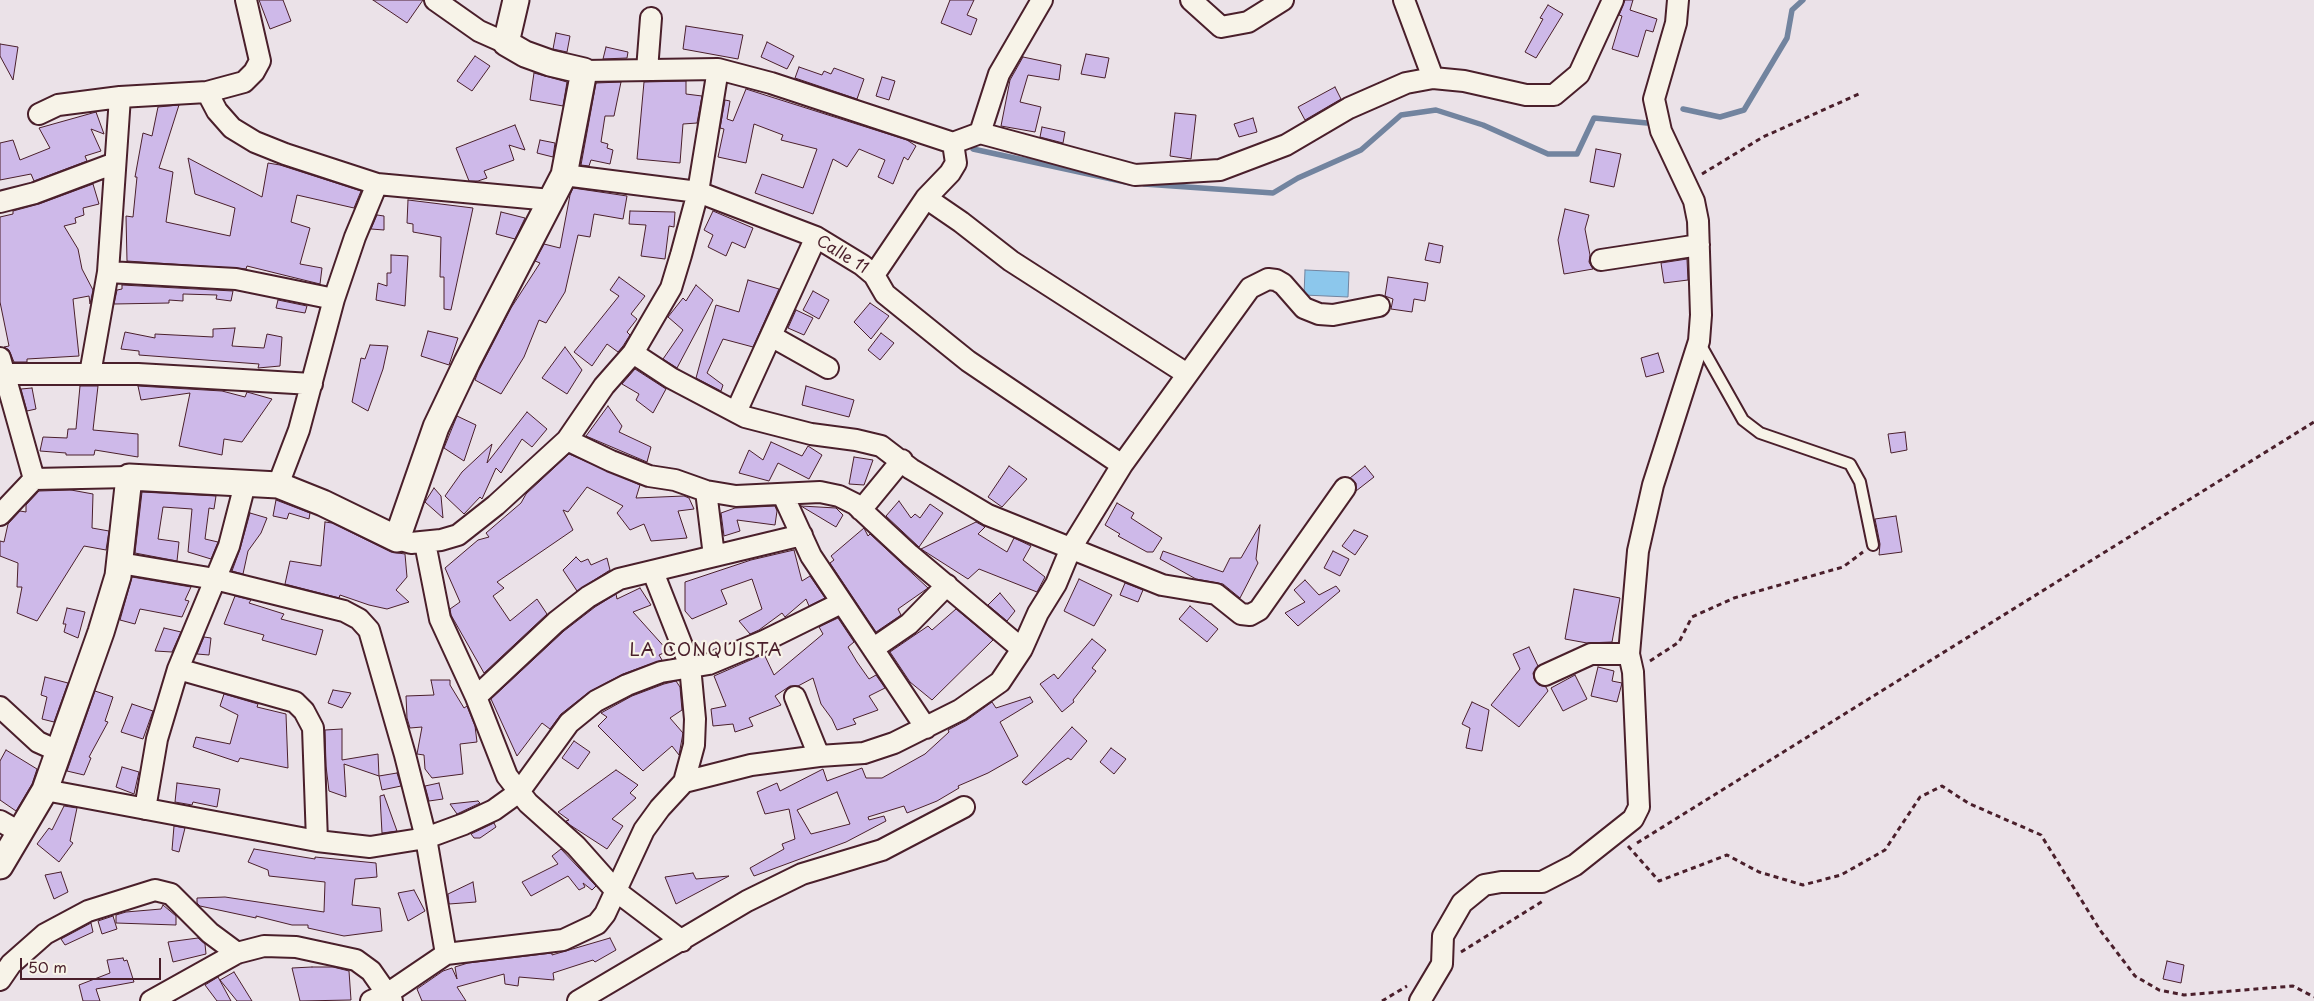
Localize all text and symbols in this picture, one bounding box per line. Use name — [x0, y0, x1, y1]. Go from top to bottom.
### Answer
street label: Calle 11 — [813, 232, 871, 278]
district label: LA CONQUISTA — [629, 640, 783, 662]
scale bar — [22, 948, 164, 980]
text: 50 m — [28, 955, 67, 978]

